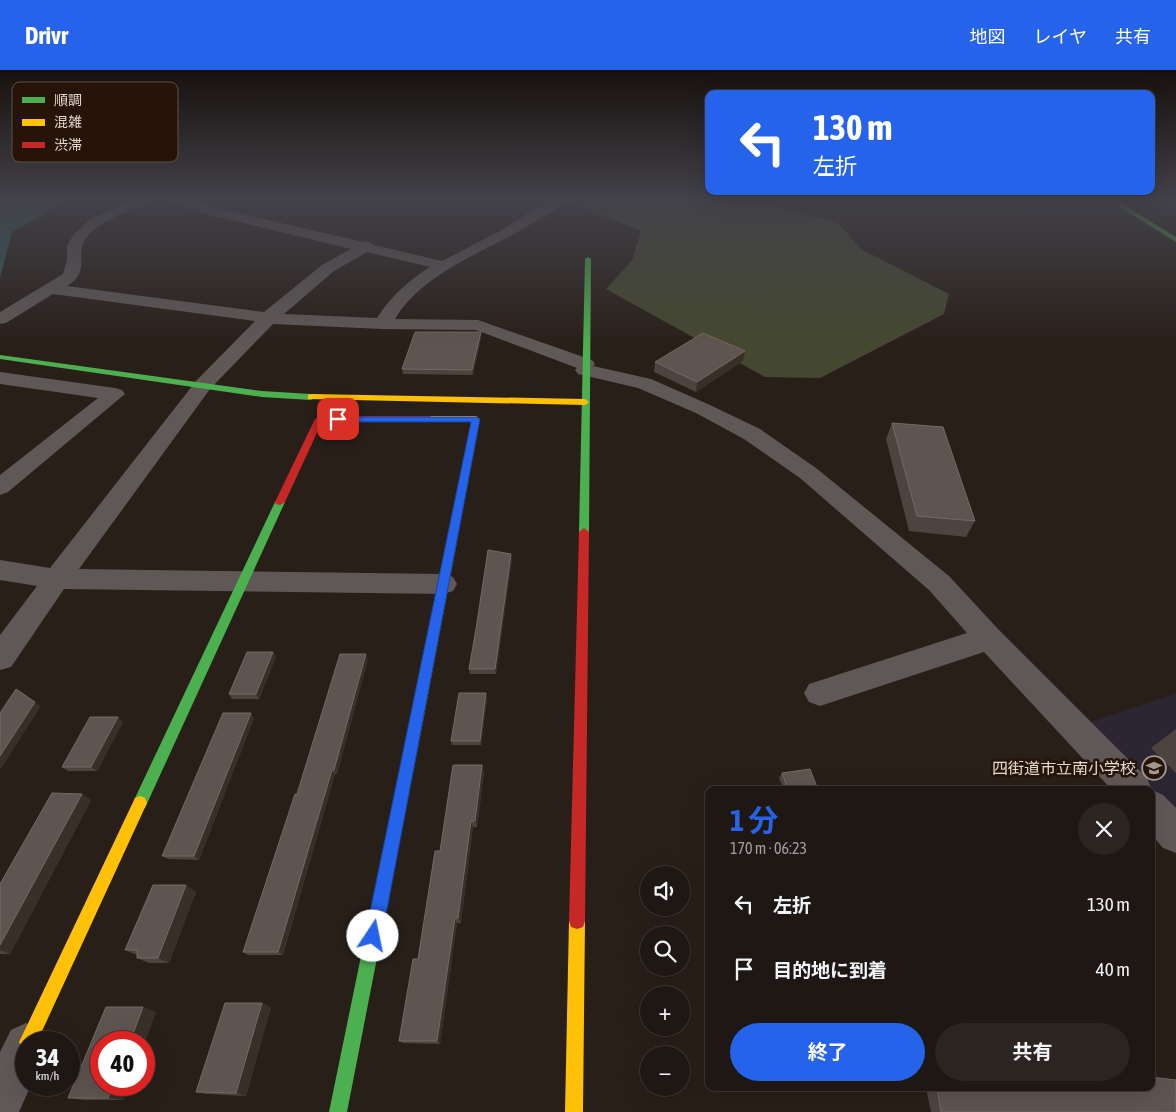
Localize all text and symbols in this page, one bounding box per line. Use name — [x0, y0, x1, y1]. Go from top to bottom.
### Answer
text: Drivr — [25, 22, 68, 49]
text: 地図 — [970, 26, 1006, 47]
text: レイヤ — [1034, 26, 1087, 47]
text: 共有 — [1115, 26, 1151, 47]
legend — [12, 82, 178, 162]
text: 順調 — [54, 92, 82, 108]
text: 130 m — [813, 107, 892, 147]
icon: left — [730, 110, 795, 175]
text: 混雑 — [54, 114, 82, 130]
text: 渋滞 — [54, 137, 82, 153]
text: 左折 — [813, 153, 857, 179]
pin — [317, 398, 359, 440]
icon: arrive — [324, 405, 352, 433]
school or university icon: 四街道市立南小学校 — [1141, 755, 1167, 781]
place label: 四街道市立南小学校 — [992, 759, 1136, 777]
text: 1 分 — [730, 803, 778, 837]
button: close — [1078, 803, 1130, 855]
text: 170 m · 06:23 — [730, 839, 807, 857]
map controls — [640, 866, 690, 1096]
button: sound — [640, 866, 690, 916]
icon: left — [730, 890, 758, 918]
text: 130 m — [1087, 893, 1130, 915]
text: 左折 — [773, 894, 811, 916]
position arrow — [346, 909, 398, 961]
button: search — [640, 926, 690, 976]
icon: arrive — [730, 955, 758, 983]
text: 40 m — [1096, 958, 1130, 980]
text: 目的地に到着 — [773, 959, 887, 981]
button: + — [640, 986, 690, 1036]
button: 終了 — [730, 1023, 925, 1081]
button: 共有 — [935, 1023, 1130, 1081]
speed limit sign: 40 — [90, 1031, 155, 1096]
text: 34 — [36, 1043, 59, 1071]
button: − — [640, 1046, 690, 1096]
text: km/h — [36, 1069, 59, 1083]

